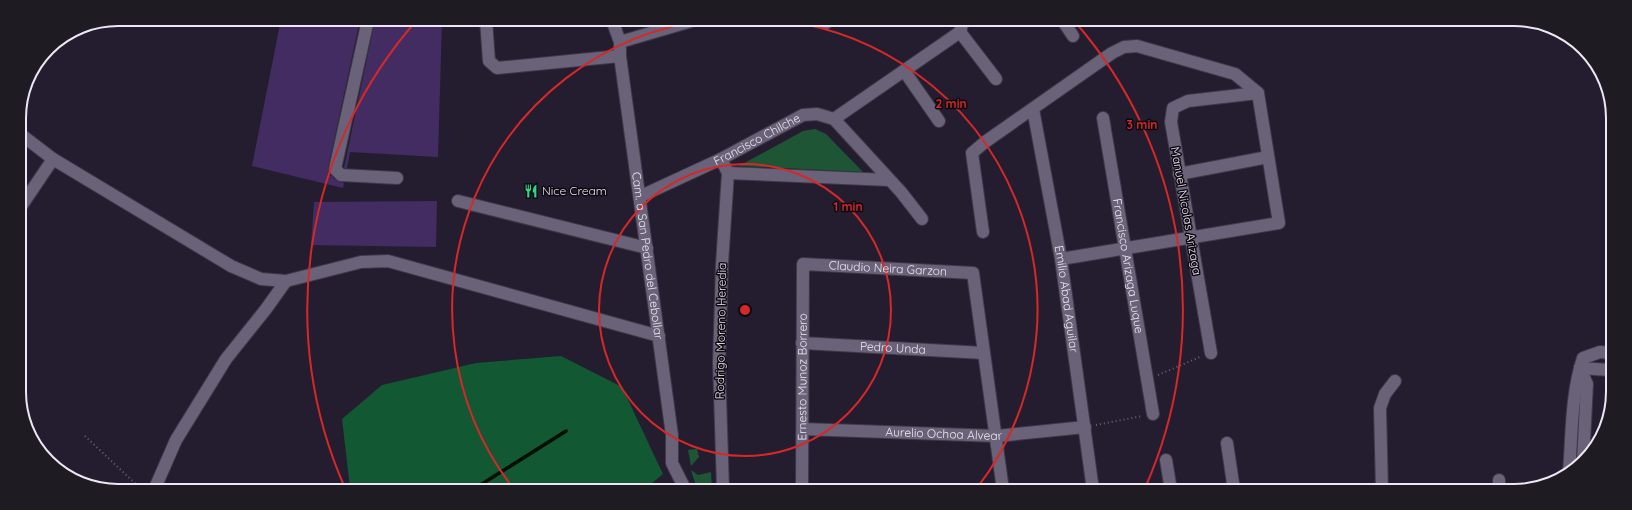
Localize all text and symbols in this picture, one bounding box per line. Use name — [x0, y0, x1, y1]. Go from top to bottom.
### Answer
text: 2 min — [935, 96, 967, 111]
street label: Francisco Chilche — [711, 110, 803, 168]
text: 3 min — [1127, 117, 1157, 132]
street label: Manuel Nicolas Arizaga — [1168, 146, 1205, 276]
street label: Cam. a San Pedro del Cebollar — [629, 171, 667, 341]
restaurant icon: Nice Cream — [523, 183, 539, 199]
place label: Nice Cream — [542, 183, 607, 198]
street label: Francisco Arizaga Luque — [1110, 197, 1147, 335]
text: 1 min — [833, 199, 863, 214]
street label: Emilio Abad Aguilar — [1052, 244, 1082, 354]
street label: Claudio Neira Garzon — [828, 257, 947, 279]
street label: Rodrigo Moreno Heredia — [712, 262, 729, 400]
centre of rings — [738, 303, 752, 317]
street label: Ernesto Munoz Borrero — [794, 313, 810, 441]
street label: Pedro Unda — [859, 338, 926, 357]
street label: Aurelio Ochoa Alvear — [885, 424, 1003, 443]

